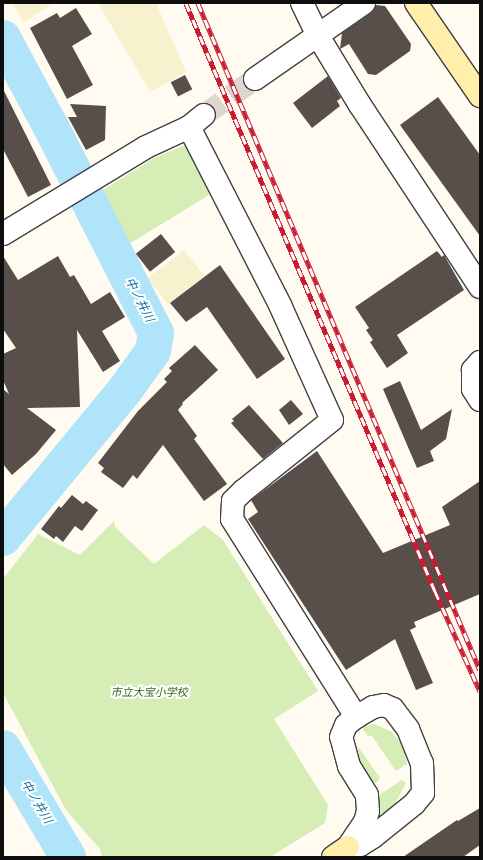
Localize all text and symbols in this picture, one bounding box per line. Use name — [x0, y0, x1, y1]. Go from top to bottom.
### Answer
water label: 中ノ井川 — [122, 275, 156, 325]
park label: 市立大宝小学校 — [111, 685, 187, 699]
water label: 中ノ井川 — [17, 778, 55, 826]

